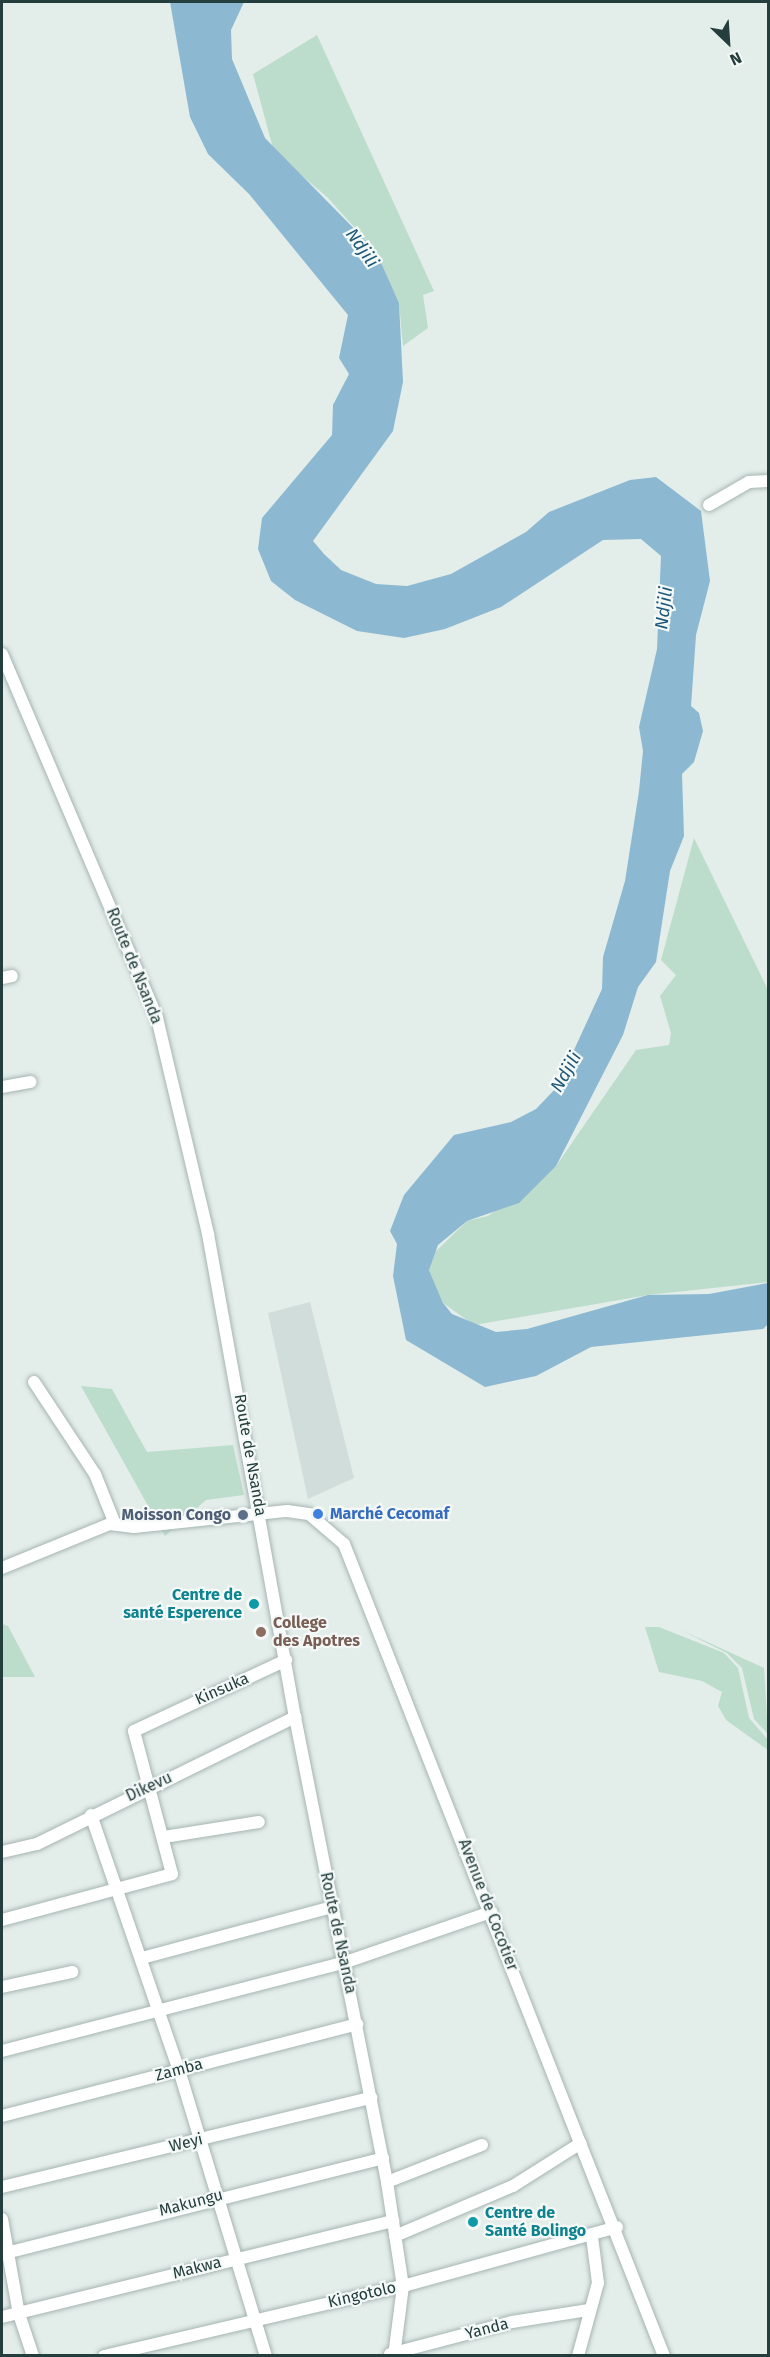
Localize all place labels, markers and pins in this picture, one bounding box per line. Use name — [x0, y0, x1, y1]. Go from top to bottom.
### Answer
place label: Marché Cecomaf — [330, 1504, 449, 1524]
place label: Moisson Congo — [122, 1505, 231, 1525]
marker: Marché Cecomaf — [311, 1507, 325, 1521]
marker: Moisson Congo — [236, 1508, 250, 1522]
place label: Centre de santé Esperence — [123, 1585, 242, 1623]
marker: Centre de santé Esperence — [247, 1597, 261, 1611]
place label: College des Apotres — [273, 1613, 360, 1651]
marker: College des Apotres — [254, 1625, 268, 1639]
place label: Centre de Santé Bolingo — [485, 2203, 586, 2241]
marker: Centre de Santé Bolingo — [466, 2215, 480, 2229]

